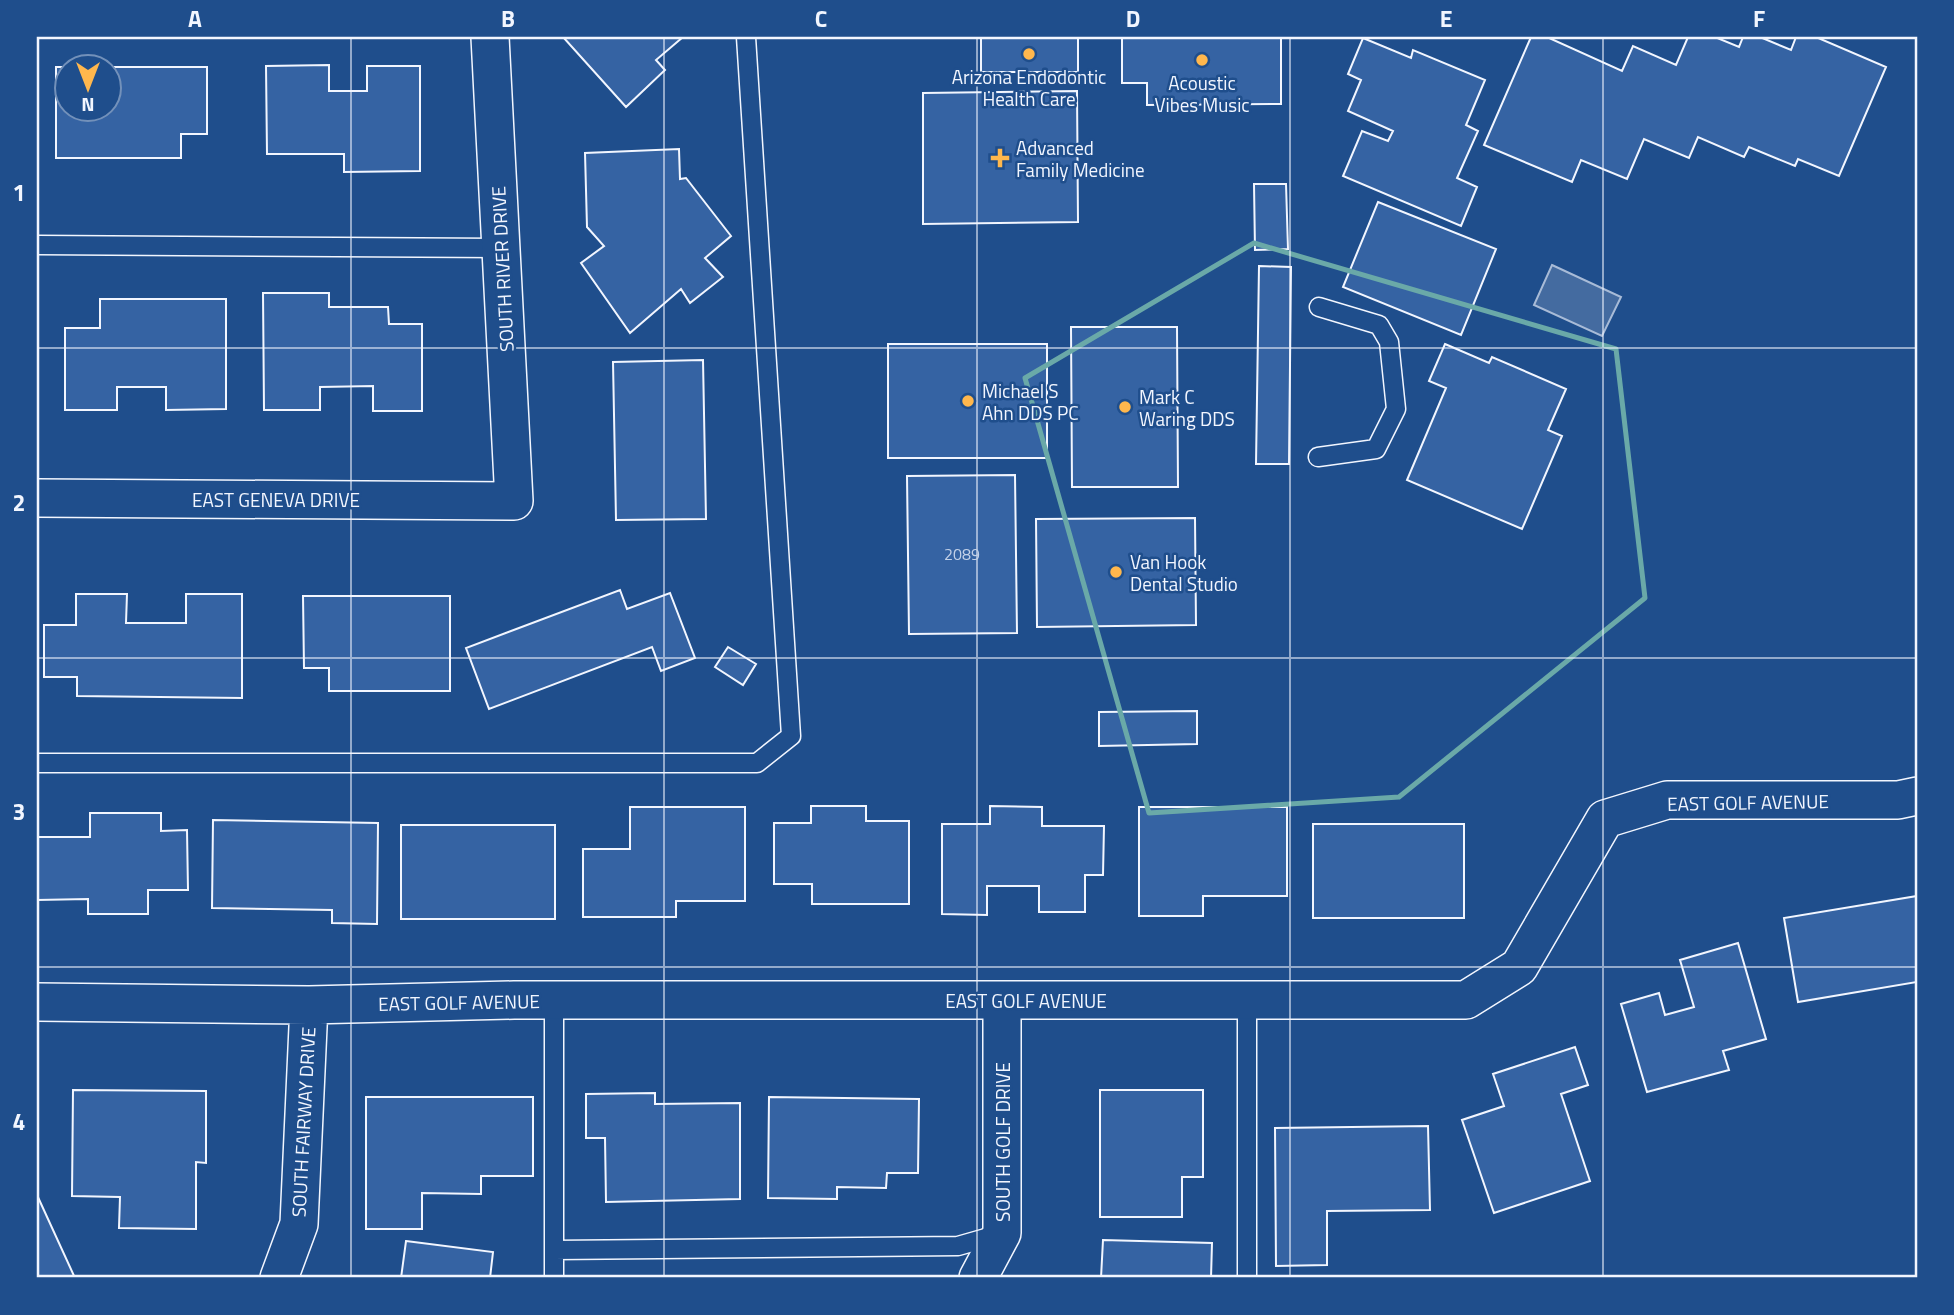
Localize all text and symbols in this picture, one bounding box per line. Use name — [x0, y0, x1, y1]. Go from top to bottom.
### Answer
text: A — [188, 1, 202, 36]
text: B — [501, 1, 515, 36]
text: C — [815, 1, 827, 36]
text: D — [1126, 1, 1140, 36]
text: E — [1440, 1, 1452, 36]
text: F — [1753, 1, 1765, 36]
marker: Arizona Endodontic Health Care — [1021, 46, 1037, 62]
north arrow — [52, 52, 122, 122]
marker: Acoustic Vibes Music — [1194, 52, 1210, 68]
place label: Arizona Endodontic Health Care — [952, 62, 1106, 113]
place label: Acoustic Vibes Music — [1154, 68, 1250, 119]
text: N — [81, 91, 95, 120]
place label: Advanced Family Medicine — [1016, 133, 1145, 184]
marker: Advanced Family Medicine — [990, 148, 1010, 168]
text: 1 — [13, 175, 25, 210]
street label: SOUTH RIVER DRIVE — [483, 185, 521, 353]
place label: Michael S Ahn DDS PC — [982, 376, 1079, 427]
place label: Mark C Waring DDS — [1139, 382, 1235, 433]
marker: Michael S Ahn DDS PC — [960, 393, 976, 409]
marker: Mark C Waring DDS — [1117, 399, 1133, 415]
text: 2 — [13, 485, 25, 520]
street label: EAST GENEVA DRIVE — [192, 485, 360, 514]
house number: 2089 — [944, 542, 980, 566]
place label: Van Hook Dental Studio — [1130, 547, 1238, 598]
marker: Van Hook Dental Studio — [1108, 564, 1124, 580]
street label: EAST GOLF AVENUE — [1667, 786, 1829, 818]
text: 3 — [13, 794, 25, 829]
street label: EAST GOLF AVENUE — [378, 986, 540, 1018]
street label: EAST GOLF AVENUE — [945, 986, 1107, 1015]
street label: SOUTH FAIRWAY DRIVE — [284, 1026, 322, 1218]
street label: SOUTH GOLF DRIVE — [988, 1062, 1017, 1222]
text: 4 — [13, 1104, 25, 1139]

